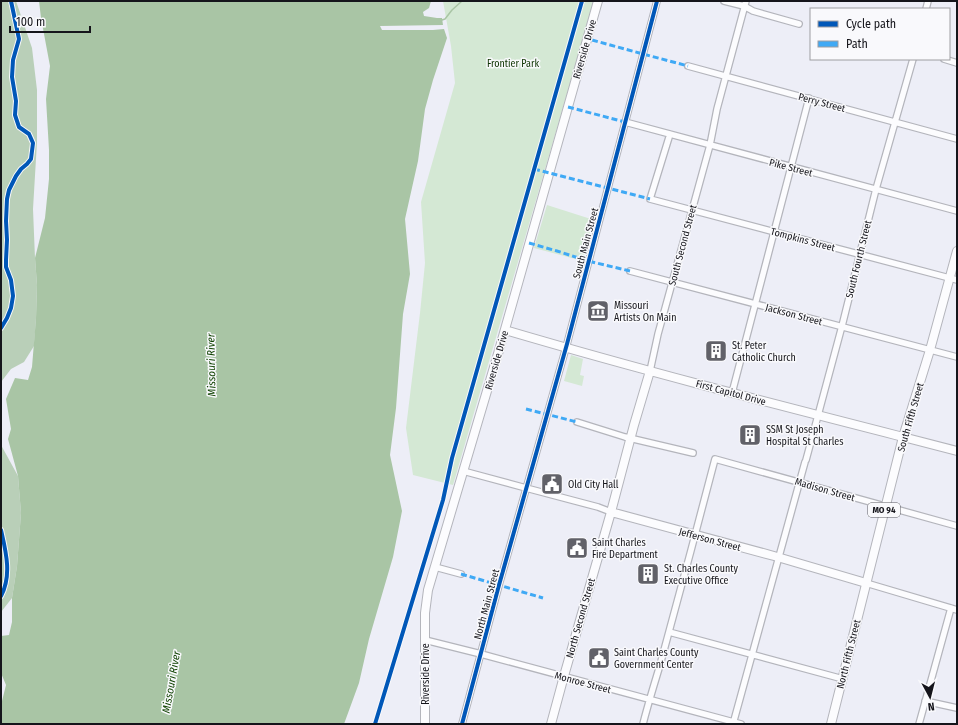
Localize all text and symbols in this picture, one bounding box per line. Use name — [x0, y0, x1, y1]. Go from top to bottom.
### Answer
scale bar — [10, 8, 90, 34]
legend — [810, 8, 950, 60]
text: 100 m — [16, 15, 45, 29]
text: Cycle path — [846, 17, 896, 31]
street label: Riverside Drive — [571, 18, 599, 80]
text: Path — [846, 37, 868, 51]
park label: Frontier Park — [487, 58, 539, 70]
street label: Perry Street — [797, 91, 847, 115]
street label: Pike Street — [768, 156, 814, 180]
street label: South Second Street — [666, 203, 700, 287]
street label: South Main Street — [571, 206, 601, 280]
street label: South Fourth Street — [843, 218, 875, 299]
street label: Tompkins Street — [769, 226, 837, 254]
museum icon: Missouri Artists On Main — [585, 298, 611, 324]
place label: Missouri Artists On Main — [614, 300, 676, 324]
street label: Jackson Street — [764, 302, 824, 328]
street label: Riverside Drive — [483, 329, 511, 391]
water label: Missouri River — [204, 332, 219, 397]
building icon: St. Peter Catholic Church — [703, 338, 729, 364]
place label: St. Peter Catholic Church — [732, 340, 796, 364]
street label: First Capitol Drive — [694, 378, 767, 408]
street label: South Fifth Street — [895, 381, 927, 453]
building icon: SSM St Joseph Hospital St Charles — [737, 422, 763, 448]
place label: SSM St Joseph Hospital St Charles — [766, 424, 843, 448]
public building icon: Old City Hall — [539, 471, 565, 497]
street label: Madison Street — [793, 476, 857, 504]
place label: Old City Hall — [568, 479, 619, 491]
road number: MO 94 — [868, 503, 900, 517]
street label: Jefferson Street — [677, 526, 743, 554]
public building icon: Saint Charles Fire Department — [564, 535, 590, 561]
place label: Saint Charles Fire Department — [592, 537, 659, 561]
building icon: St. Charles County Executive Office — [635, 561, 661, 587]
place label: St. Charles County Executive Office — [664, 563, 738, 587]
street label: North Main Street — [472, 567, 502, 641]
street label: North Second Street — [564, 576, 598, 660]
street label: North Fifth Street — [835, 618, 864, 690]
street label: Riverside Drive — [420, 643, 432, 705]
public building icon: Saint Charles County Government Center — [586, 645, 612, 671]
place label: Saint Charles County Government Center — [614, 647, 699, 671]
water label: Missouri River — [160, 649, 184, 714]
street label: Monroe Street — [553, 670, 613, 696]
north arrow — [910, 677, 950, 717]
text: N — [927, 700, 935, 713]

